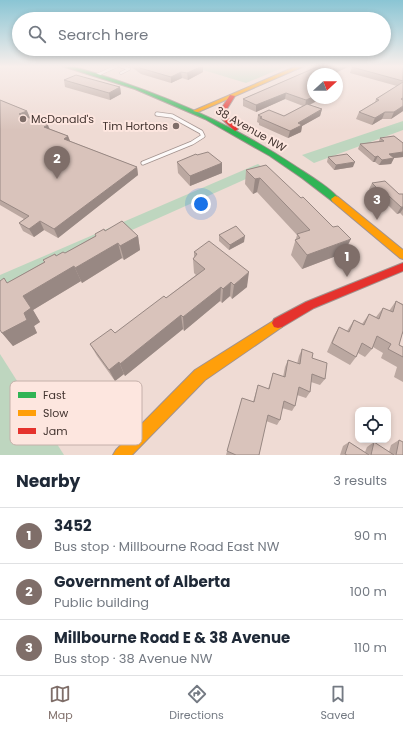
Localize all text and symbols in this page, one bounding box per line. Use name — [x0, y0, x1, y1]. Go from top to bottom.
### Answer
search box — [12, 12, 391, 56]
icon: search — [26, 23, 48, 45]
text: Search here — [58, 24, 148, 45]
north arrow — [307, 68, 343, 104]
street label: 38 Avenue NW — [213, 102, 289, 156]
place label: McDonald's — [31, 111, 94, 127]
marker: McDonald's — [18, 114, 28, 124]
place label: Tim Hortons — [102, 118, 168, 134]
marker: Tim Hortons — [171, 121, 181, 131]
pin: 2 — [44, 146, 70, 179]
pin: 3 — [364, 187, 390, 220]
your location — [191, 194, 211, 214]
pin: 1 — [334, 244, 360, 277]
legend — [10, 381, 142, 445]
text: Fast — [43, 387, 66, 403]
text: Slow — [43, 405, 68, 421]
map controls — [355, 407, 391, 443]
button: locate — [355, 407, 391, 443]
text: Jam — [43, 423, 68, 439]
text: Nearby — [16, 469, 80, 493]
text: 3 results — [333, 471, 387, 490]
text: 3452 — [54, 515, 92, 536]
text: 1 — [27, 526, 31, 545]
text: 90 m — [354, 526, 387, 545]
text: Bus stop · Millbourne Road East NW — [54, 537, 279, 556]
text: Government of Alberta — [54, 571, 230, 592]
text: 2 — [25, 582, 33, 601]
text: 100 m — [350, 582, 387, 601]
text: Public building — [54, 593, 149, 612]
text: Millbourne Road E & 38 Avenue — [54, 627, 290, 648]
text: 3 — [25, 638, 33, 657]
text: 110 m — [354, 638, 387, 657]
text: Bus stop · 38 Avenue NW — [54, 649, 212, 668]
tab: Map — [48, 683, 73, 724]
tab: Directions — [169, 683, 224, 724]
tab: Saved — [320, 683, 355, 724]

